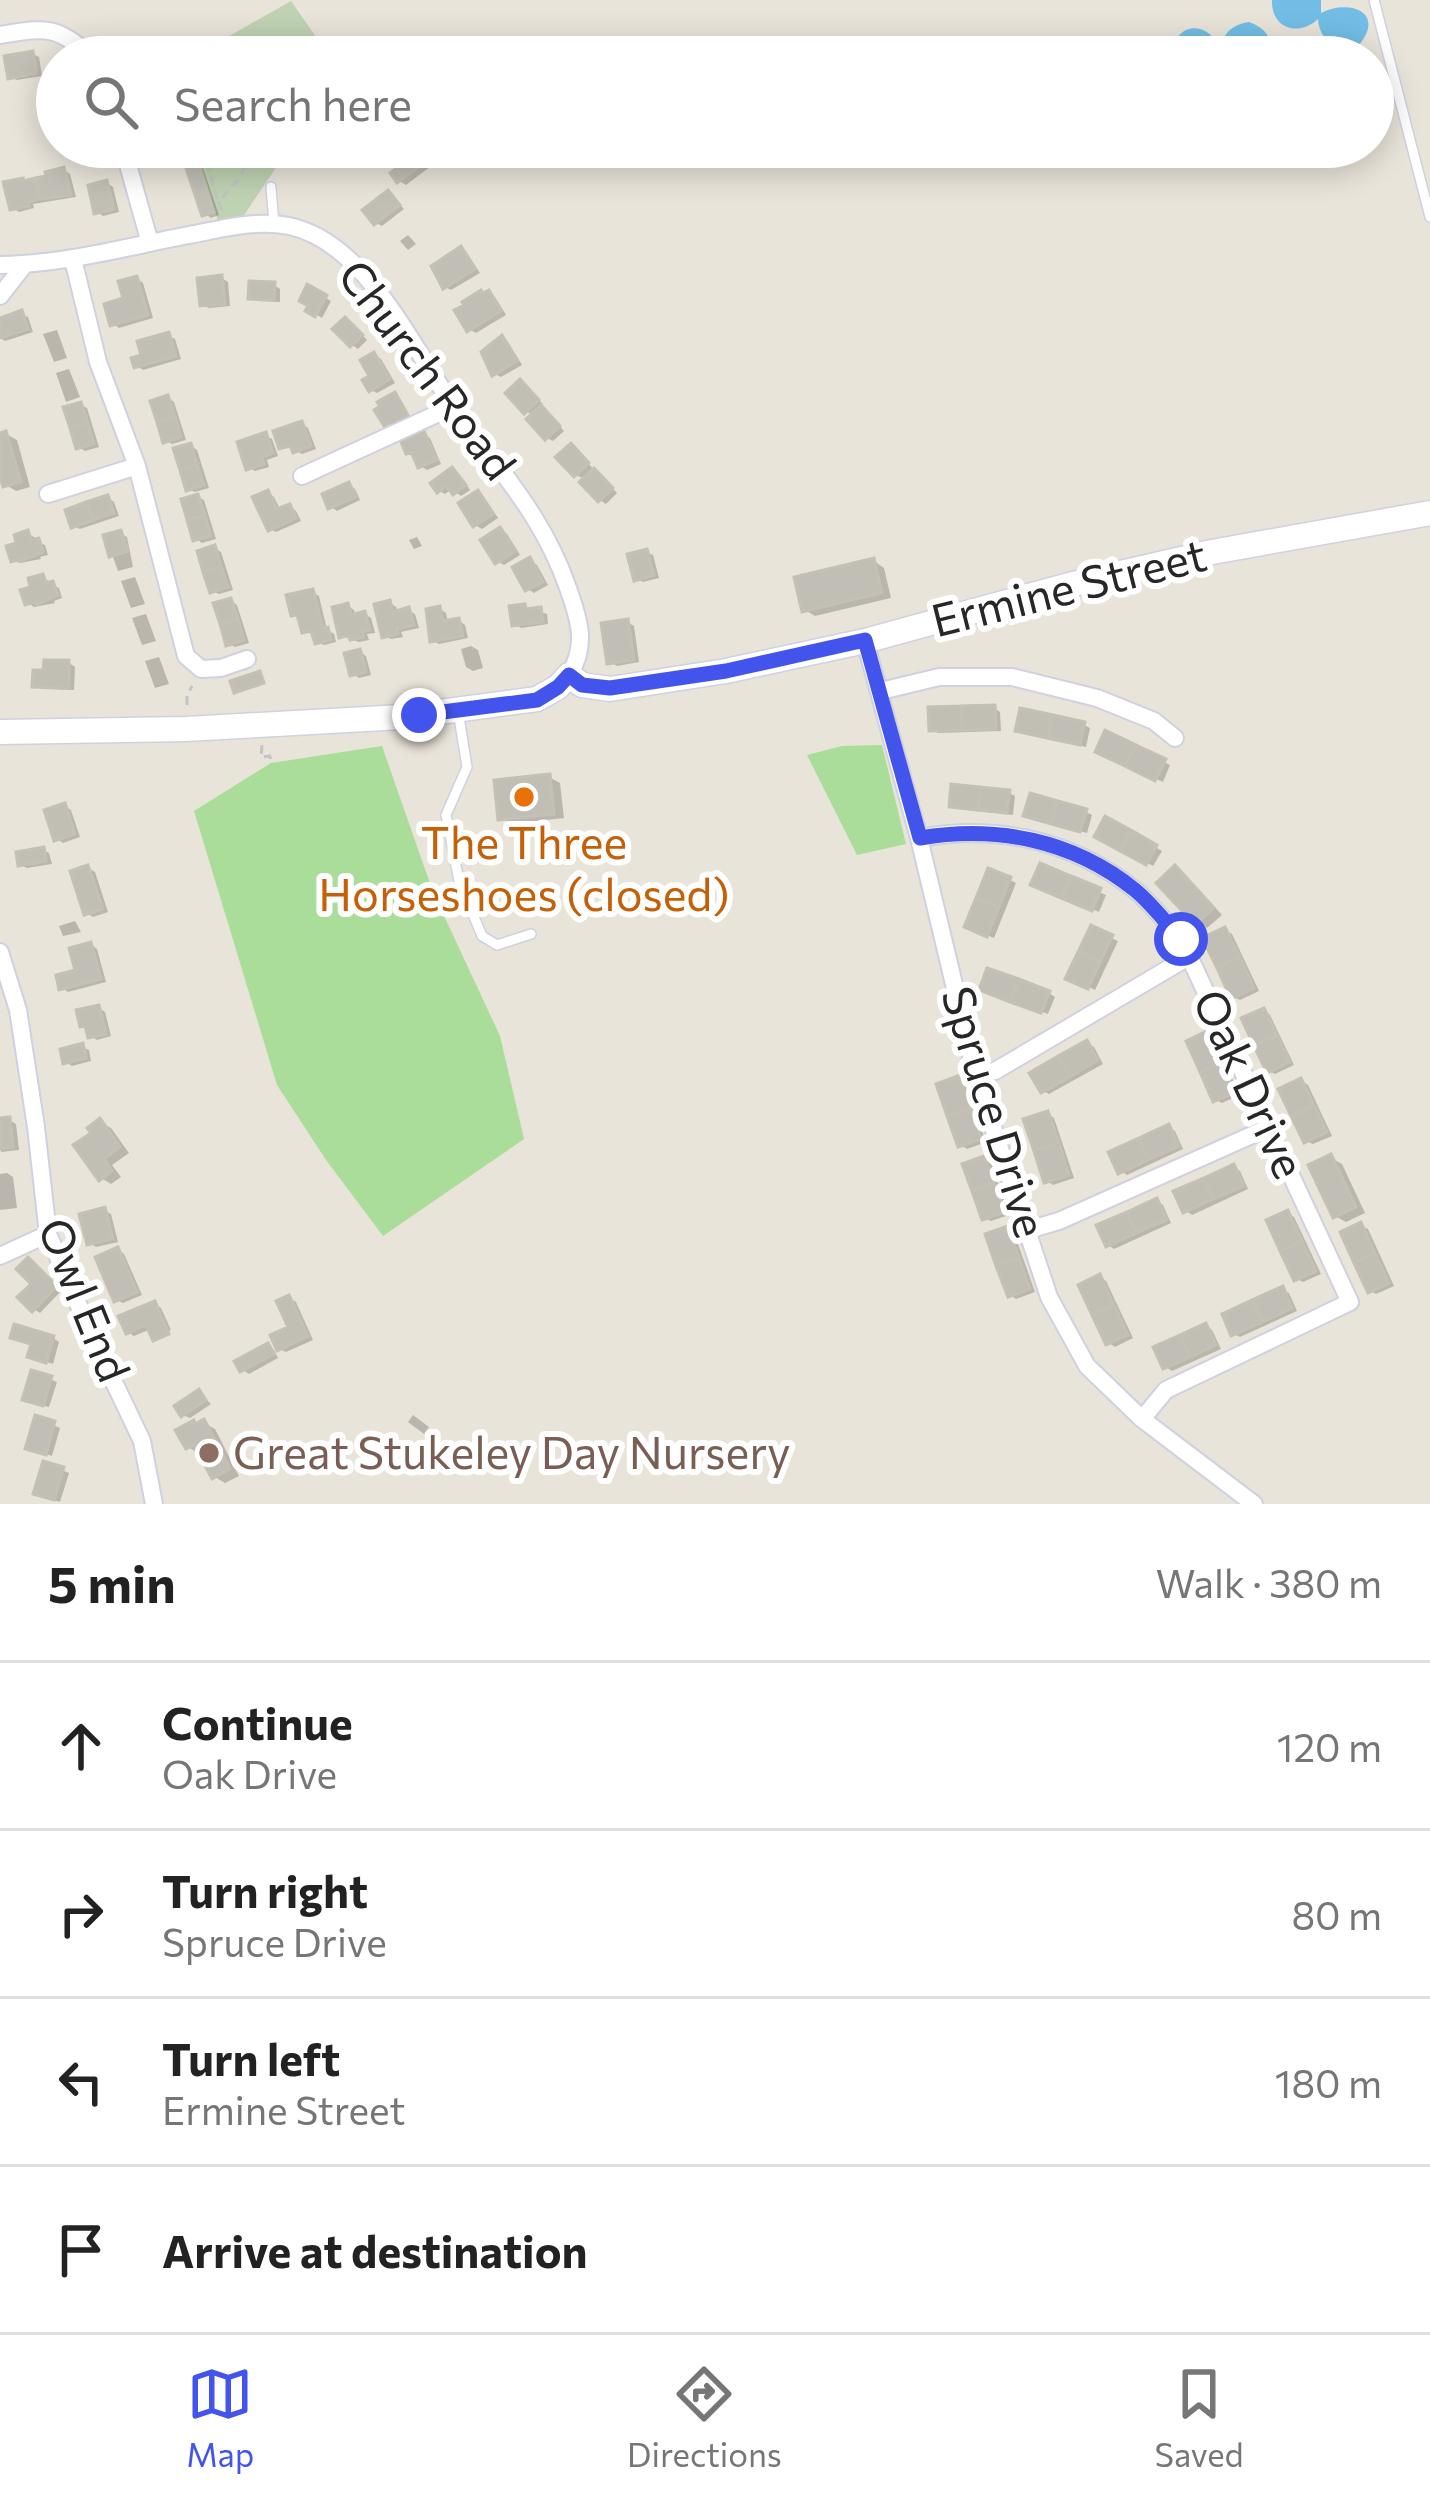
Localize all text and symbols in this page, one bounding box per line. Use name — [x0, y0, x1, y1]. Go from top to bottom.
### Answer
search box — [36, 36, 1394, 168]
icon: search — [78, 69, 144, 135]
text: Search here — [174, 75, 412, 130]
street label: Church Road — [329, 248, 529, 489]
street label: Ermine Street — [925, 525, 1211, 646]
route end — [392, 688, 446, 742]
marker: The Three Horseshoes (closed) — [511, 784, 537, 810]
place label: The Three Horseshoes (closed) — [318, 813, 730, 920]
route start — [1154, 912, 1208, 966]
street label: Spruce Drive — [932, 979, 1061, 1243]
street label: Oak Drive — [1184, 980, 1319, 1186]
street label: Owl End — [29, 1209, 144, 1389]
place label: Great Stukeley Day Nursery — [233, 1423, 790, 1478]
marker: Great Stukeley Day Nursery — [196, 1440, 222, 1466]
text: 5 min — [48, 1551, 176, 1614]
text: Walk · 380 m — [1156, 1558, 1382, 1606]
text: Continue — [162, 1694, 353, 1749]
icon: ahead — [48, 1713, 114, 1779]
text: 120 m — [1277, 1722, 1382, 1770]
text: Oak Drive — [162, 1749, 337, 1797]
text: Turn right — [162, 1862, 368, 1917]
icon: right — [48, 1881, 114, 1947]
text: 80 m — [1291, 1890, 1382, 1938]
text: Spruce Drive — [162, 1917, 387, 1965]
text: Turn left — [162, 2030, 340, 2085]
icon: left — [48, 2049, 114, 2115]
text: 180 m — [1275, 2058, 1382, 2106]
text: Ermine Street — [162, 2085, 405, 2133]
icon: arrive — [48, 2217, 114, 2283]
text: Arrive at destination — [162, 2222, 588, 2277]
tab: Map — [186, 2361, 254, 2474]
tab: Directions — [627, 2361, 782, 2474]
tab: Saved — [1155, 2361, 1244, 2474]

